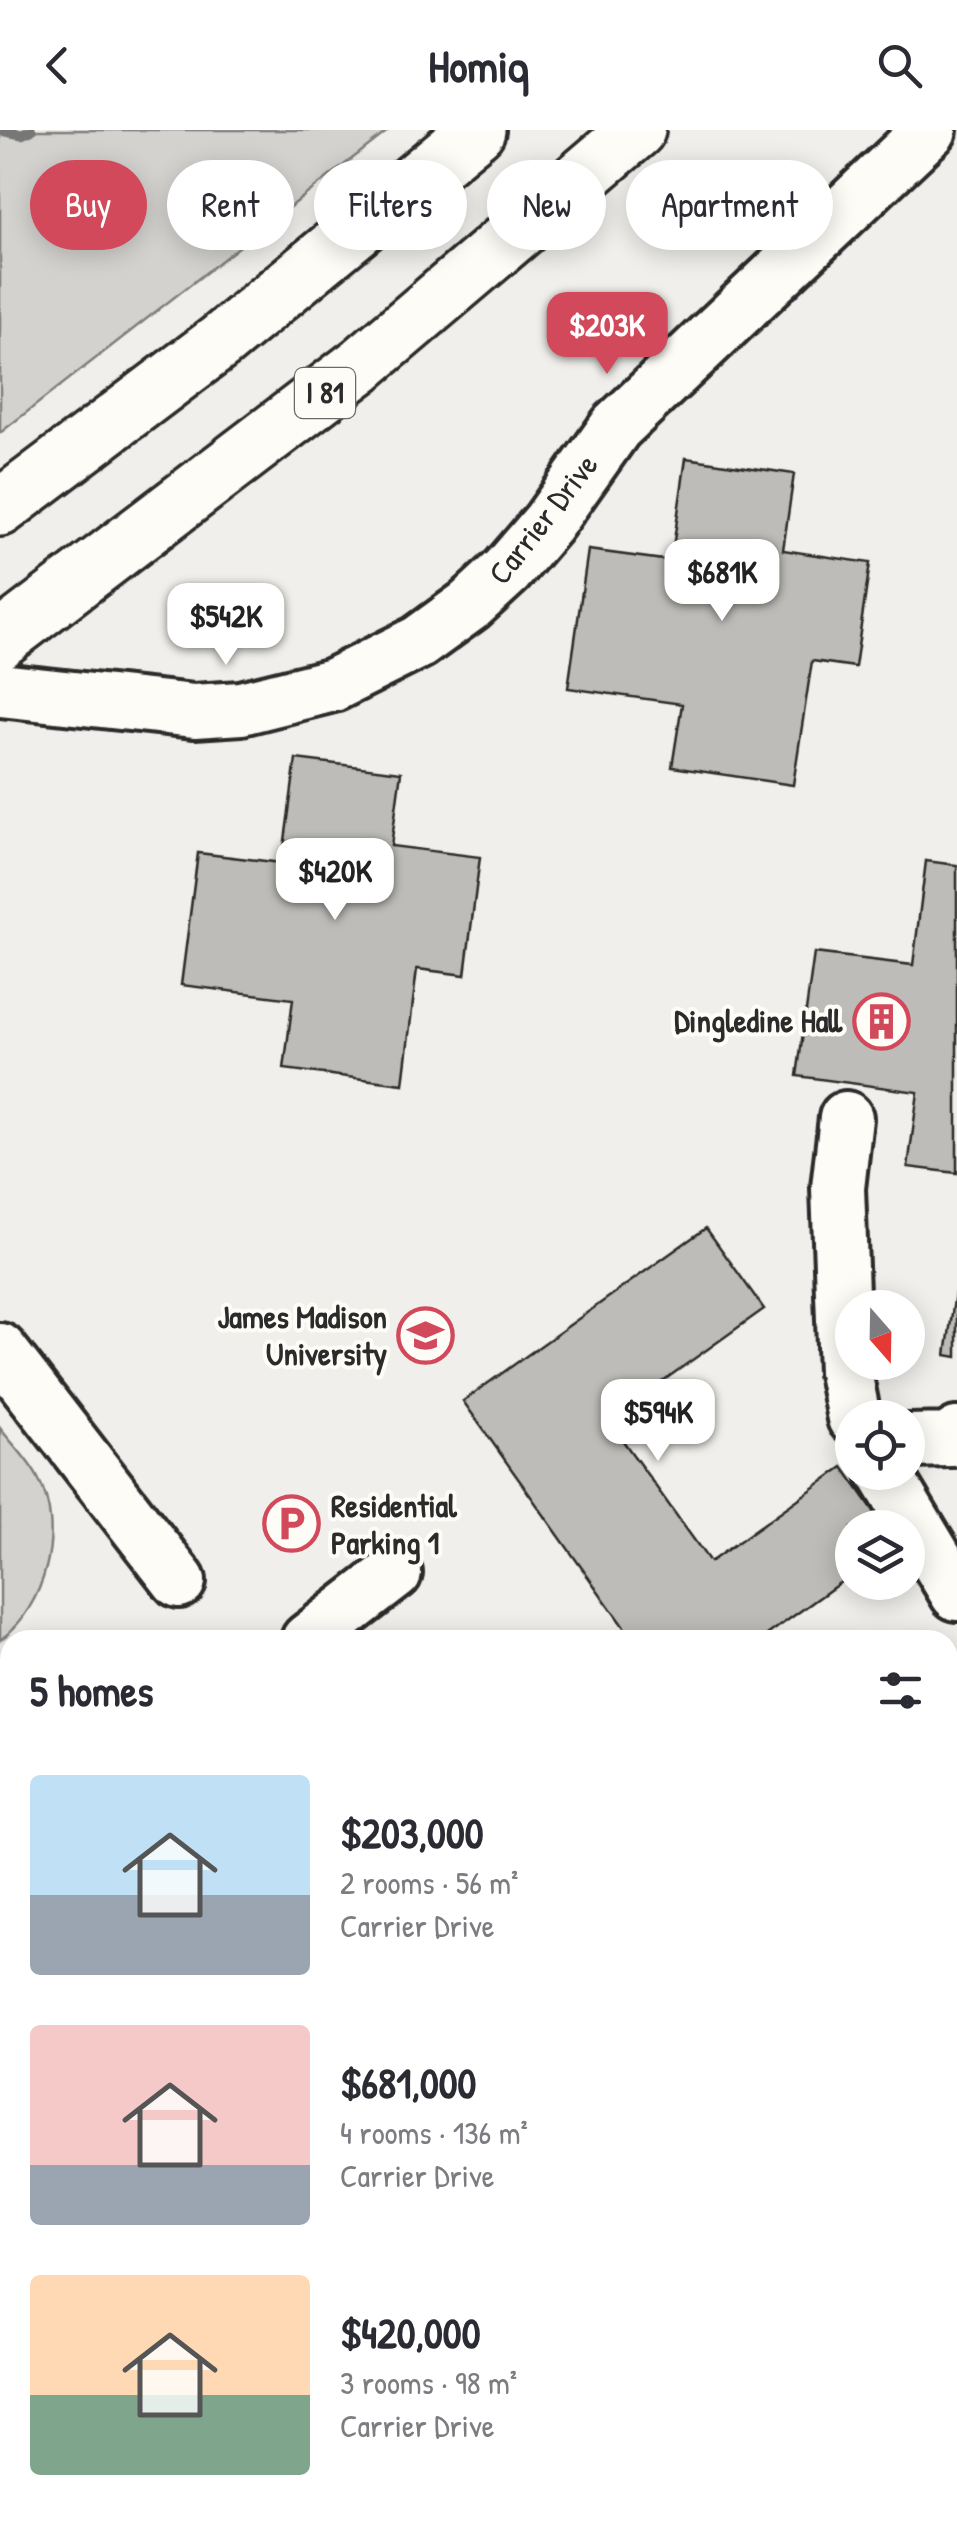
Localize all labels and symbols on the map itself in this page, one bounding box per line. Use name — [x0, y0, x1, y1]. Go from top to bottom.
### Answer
pin: $203K — [537, 292, 677, 377]
road number: I 81 — [295, 368, 355, 418]
street label: Carrier Drive — [478, 444, 607, 593]
pin: $681K — [652, 539, 792, 624]
pin: $542K — [156, 583, 296, 668]
pin: $420K — [265, 838, 405, 923]
building icon: Dingledine Hall — [851, 991, 911, 1051]
place label: Dingledine Hall — [674, 999, 843, 1043]
north arrow — [835, 1290, 925, 1380]
place label: James Madison University — [218, 1295, 387, 1376]
school or university icon: James Madison University — [396, 1305, 456, 1365]
pin: $594K — [588, 1379, 728, 1464]
place label: Residential Parking 1 — [331, 1484, 458, 1565]
parking icon: Residential Parking 1 — [262, 1494, 322, 1554]

